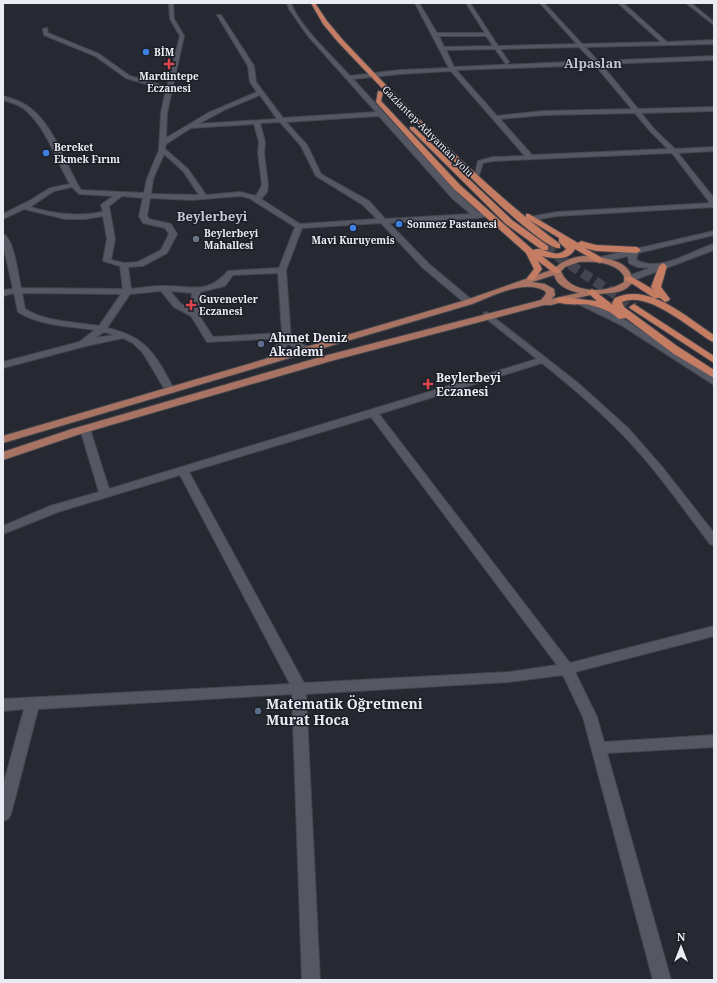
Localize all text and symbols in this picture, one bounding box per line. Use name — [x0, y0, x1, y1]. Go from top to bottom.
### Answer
place label: BİM — [154, 45, 175, 59]
marker: BİM — [141, 47, 151, 57]
district label: Alpaslan — [564, 54, 622, 72]
marker: Mardintepe Eczanesi — [164, 59, 174, 69]
place label: Mardintepe Eczanesi — [139, 69, 199, 95]
street label: Gaziantep-Adıyaman yolu — [379, 82, 477, 180]
place label: Bereket Ekmek Fırını — [54, 140, 121, 166]
marker: Bereket Ekmek Fırını — [41, 148, 51, 158]
district label: Beylerbeyi — [177, 207, 248, 225]
place label: Sonmez Pastanesi — [407, 217, 498, 231]
marker: Sonmez Pastanesi — [394, 219, 404, 229]
marker: Mavi Kuruyemis — [348, 223, 358, 233]
place label: Beylerbeyi Mahallesi — [204, 226, 259, 252]
place label: Mavi Kuruyemis — [311, 233, 395, 247]
marker: Beylerbeyi Mahallesi — [191, 234, 201, 244]
place label: Guvenevler Eczanesi — [199, 292, 259, 318]
marker: Guvenevler Eczanesi — [186, 300, 196, 310]
place label: Ahmet Deniz Akademi — [269, 329, 347, 360]
marker: Ahmet Deniz Akademi — [256, 339, 266, 349]
place label: Beylerbeyi Eczanesi — [436, 369, 502, 400]
marker: Beylerbeyi Eczanesi — [423, 379, 433, 389]
place label: Matematik Öğretmeni Murat Hoca — [266, 694, 423, 729]
marker: Matematik Öğretmeni Murat Hoca — [253, 706, 263, 716]
north arrow — [661, 927, 701, 967]
text: N — [677, 929, 686, 944]

